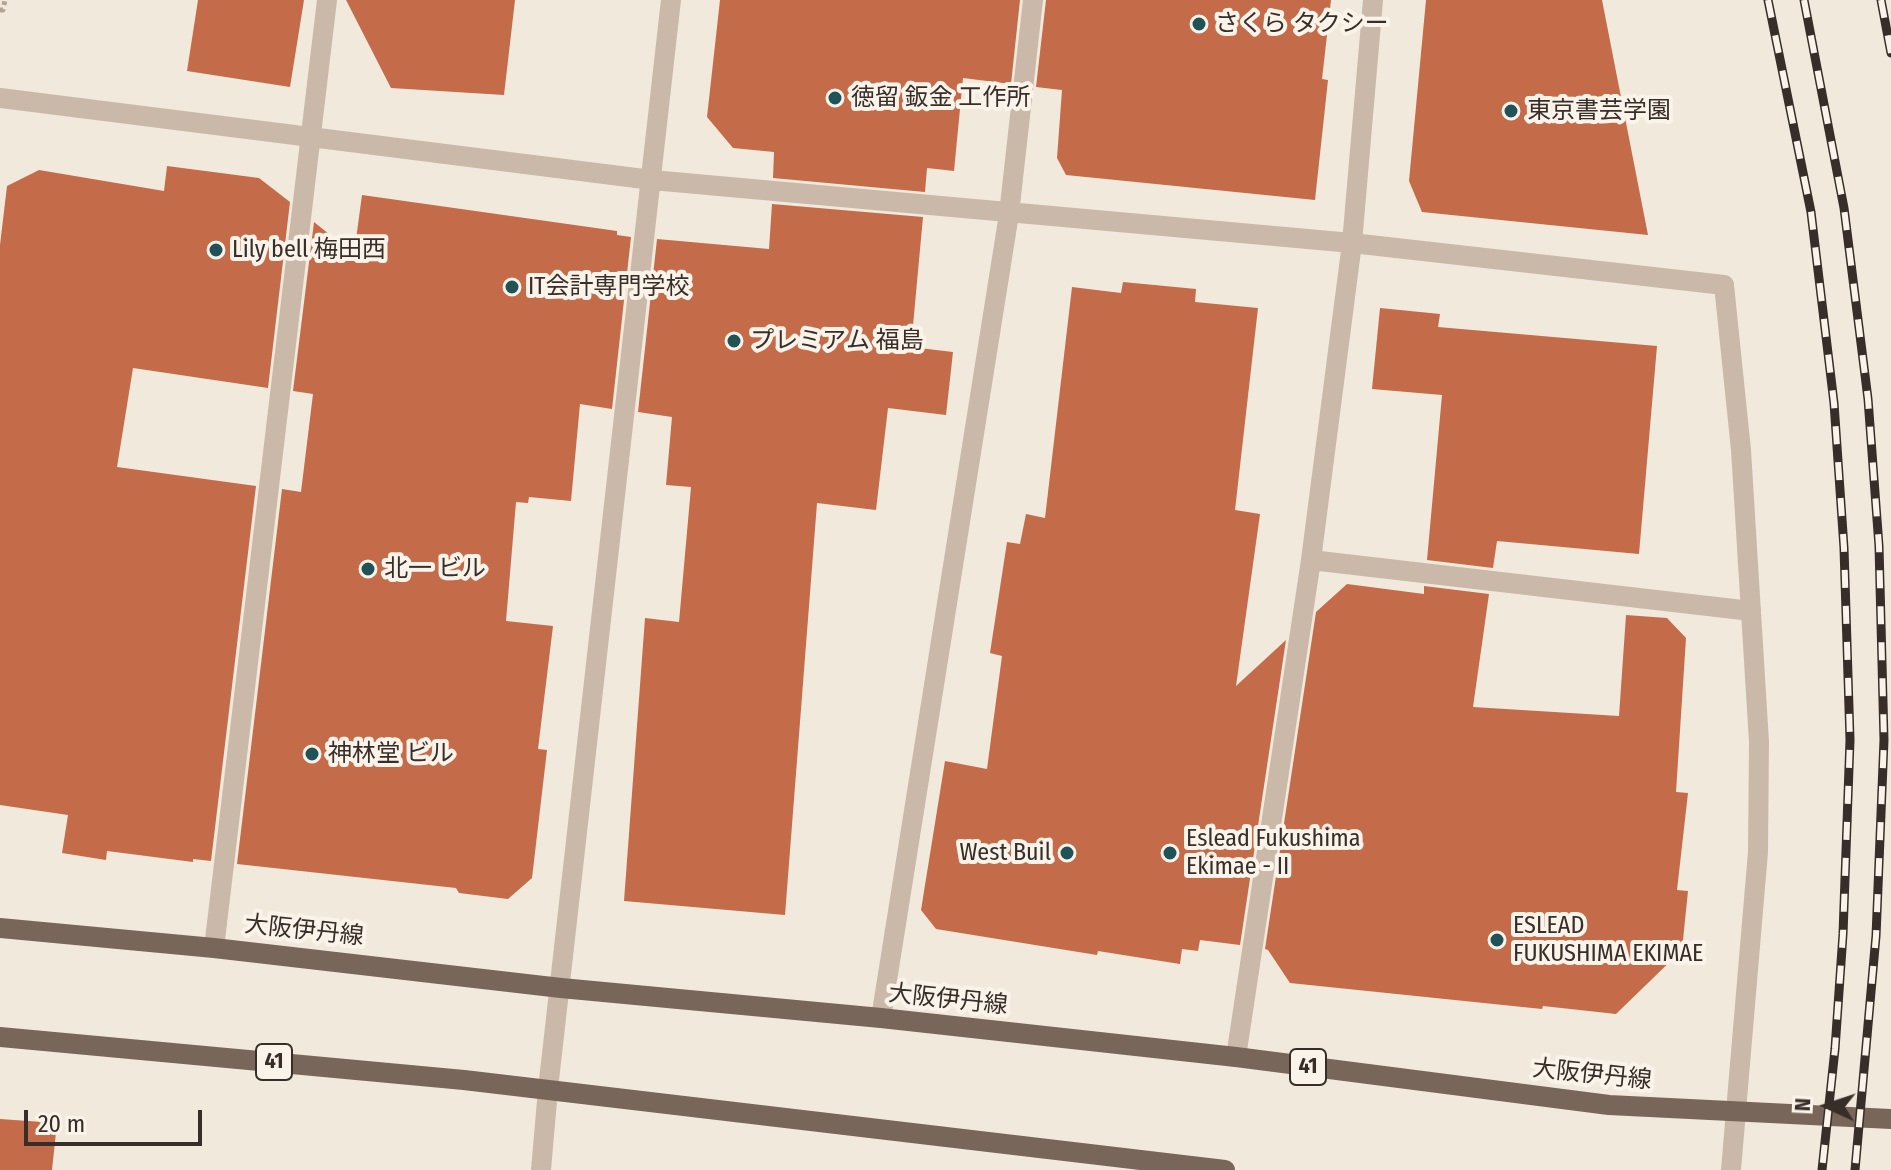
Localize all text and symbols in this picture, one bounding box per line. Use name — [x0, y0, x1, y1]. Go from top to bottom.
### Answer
place label: さくら タクシー — [1215, 10, 1389, 38]
marker: さくら タクシー — [1190, 15, 1208, 33]
place label: 徳留 鈑金 工作所 — [851, 84, 1030, 112]
marker: 徳留 鈑金 工作所 — [826, 89, 844, 107]
place label: 東京書芸学園 — [1527, 97, 1671, 125]
marker: 東京書芸学園 — [1502, 102, 1520, 120]
place label: Lily bell 梅田西 — [232, 236, 386, 264]
marker: Lily bell 梅田西 — [207, 241, 225, 259]
place label: IT会計専門学校 — [528, 273, 689, 301]
marker: IT会計専門学校 — [503, 278, 521, 296]
place label: プレミアム 福島 — [750, 327, 924, 355]
marker: プレミアム 福島 — [725, 332, 743, 350]
place label: 北一 ビル — [384, 555, 486, 583]
marker: 北一 ビル — [359, 560, 377, 578]
place label: 神林堂 ビル — [328, 740, 454, 768]
marker: 神林堂 ビル — [303, 745, 321, 763]
place label: Eslead Fukushima Ekimae - II — [1186, 825, 1360, 881]
place label: West Buil — [960, 839, 1051, 867]
marker: West Buil — [1058, 844, 1076, 862]
marker: Eslead Fukushima Ekimae - II — [1161, 844, 1179, 862]
street label: 大阪伊丹線 — [243, 910, 365, 952]
place label: ESLEAD FUKUSHIMA EKIMAE — [1513, 912, 1703, 968]
marker: ESLEAD FUKUSHIMA EKIMAE — [1488, 931, 1506, 949]
street label: 大阪伊丹線 — [887, 979, 1009, 1021]
road number: 41 — [256, 1044, 292, 1080]
road number: 41 — [1290, 1049, 1326, 1085]
street label: 大阪伊丹線 — [1531, 1054, 1653, 1096]
north arrow — [1787, 1066, 1867, 1146]
scale bar — [28, 1094, 206, 1144]
text: N — [1789, 1097, 1816, 1112]
text: 20 m — [38, 1110, 85, 1138]

